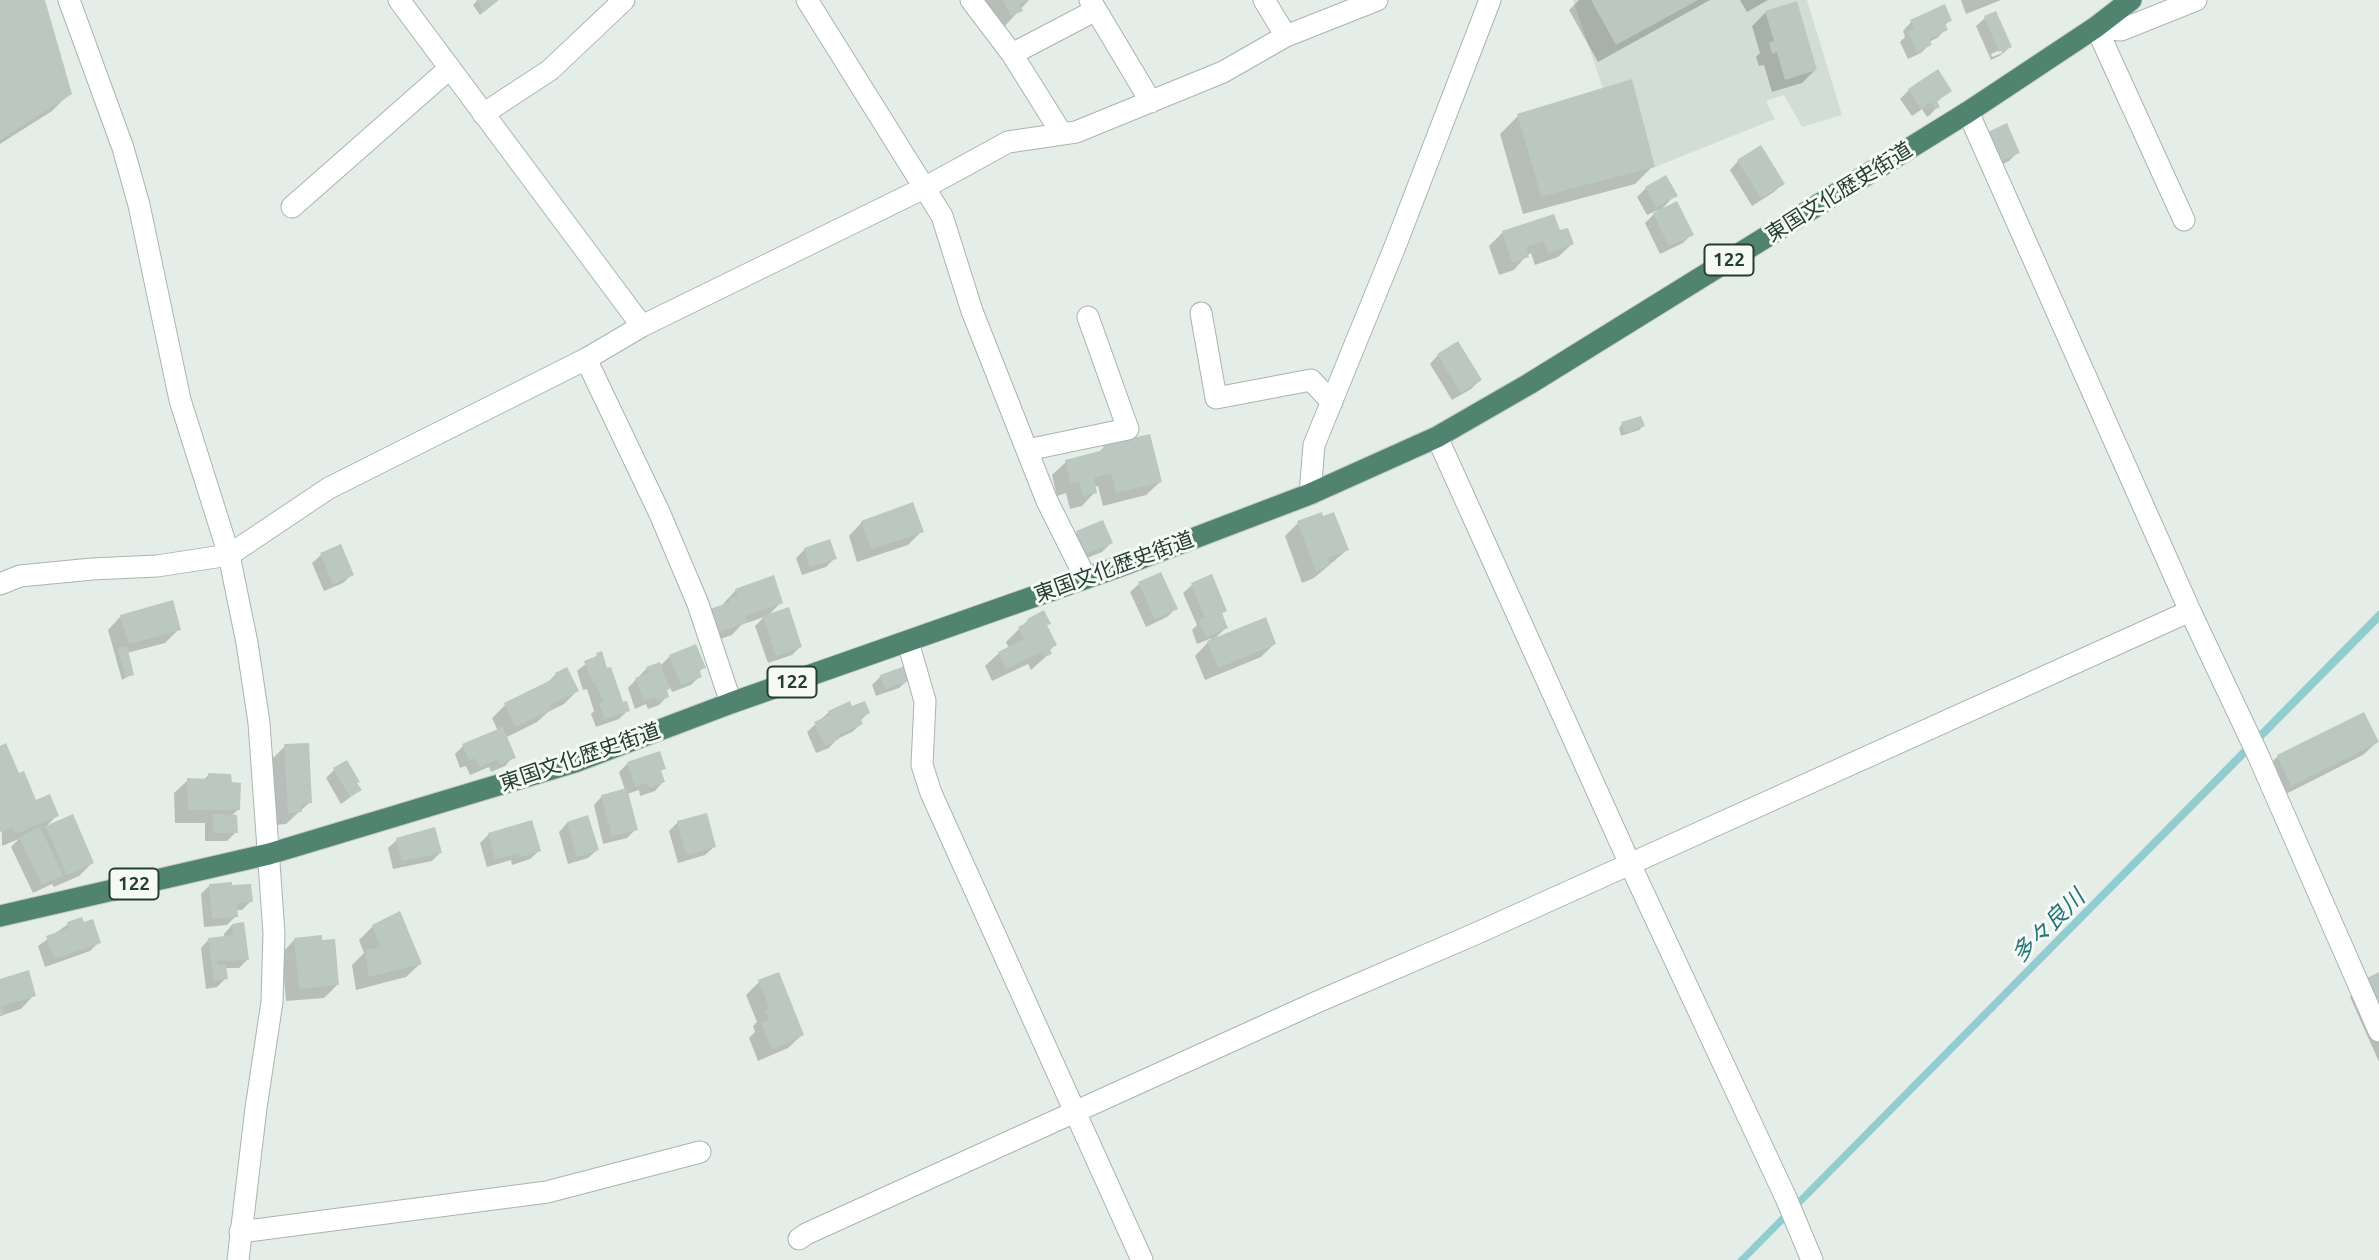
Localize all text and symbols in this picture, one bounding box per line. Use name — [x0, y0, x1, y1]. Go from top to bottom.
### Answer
street label: 東国文化歴史街道 — [1761, 137, 1917, 247]
road number: 122 — [1704, 244, 1754, 276]
street label: 東国文化歴史街道 — [1031, 526, 1197, 608]
road number: 122 — [768, 666, 816, 698]
street label: 東国文化歴史街道 — [496, 718, 664, 796]
road number: 122 — [110, 869, 158, 900]
water label: 多々良川 — [2006, 884, 2090, 968]

